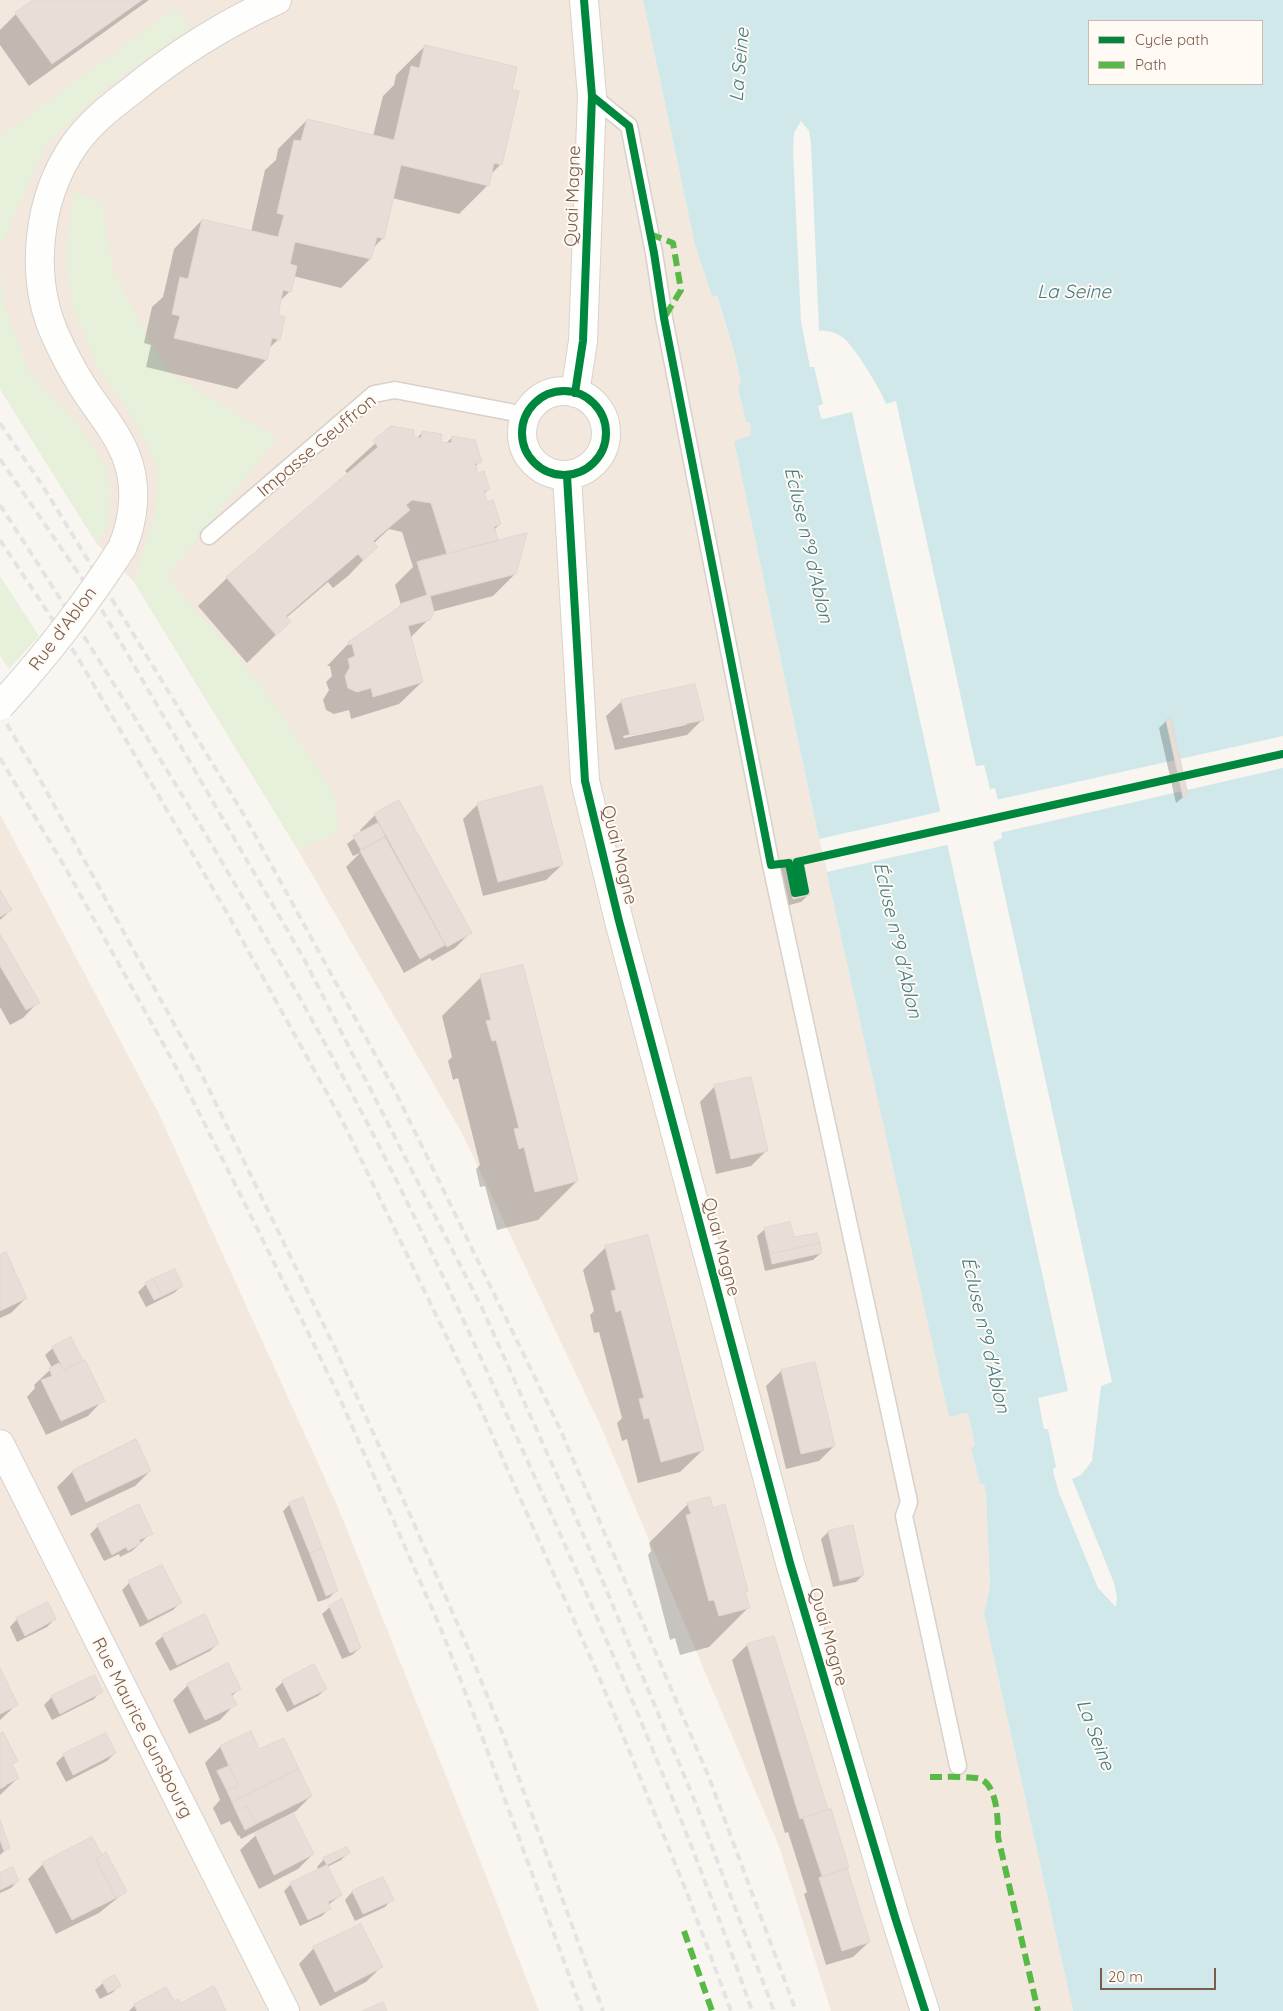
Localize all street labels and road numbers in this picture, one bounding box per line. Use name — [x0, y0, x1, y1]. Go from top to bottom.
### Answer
street label: Quai Magne — [560, 145, 586, 247]
street label: Impasse Geuffron — [253, 390, 381, 502]
street label: Rue d'Ablon — [24, 583, 102, 675]
street label: Quai Magne — [596, 803, 642, 907]
street label: Quai Magne — [697, 1195, 745, 1299]
street label: Quai Magne — [804, 1585, 852, 1689]
street label: Rue Maurice Gunsbourg — [87, 1634, 197, 1822]

